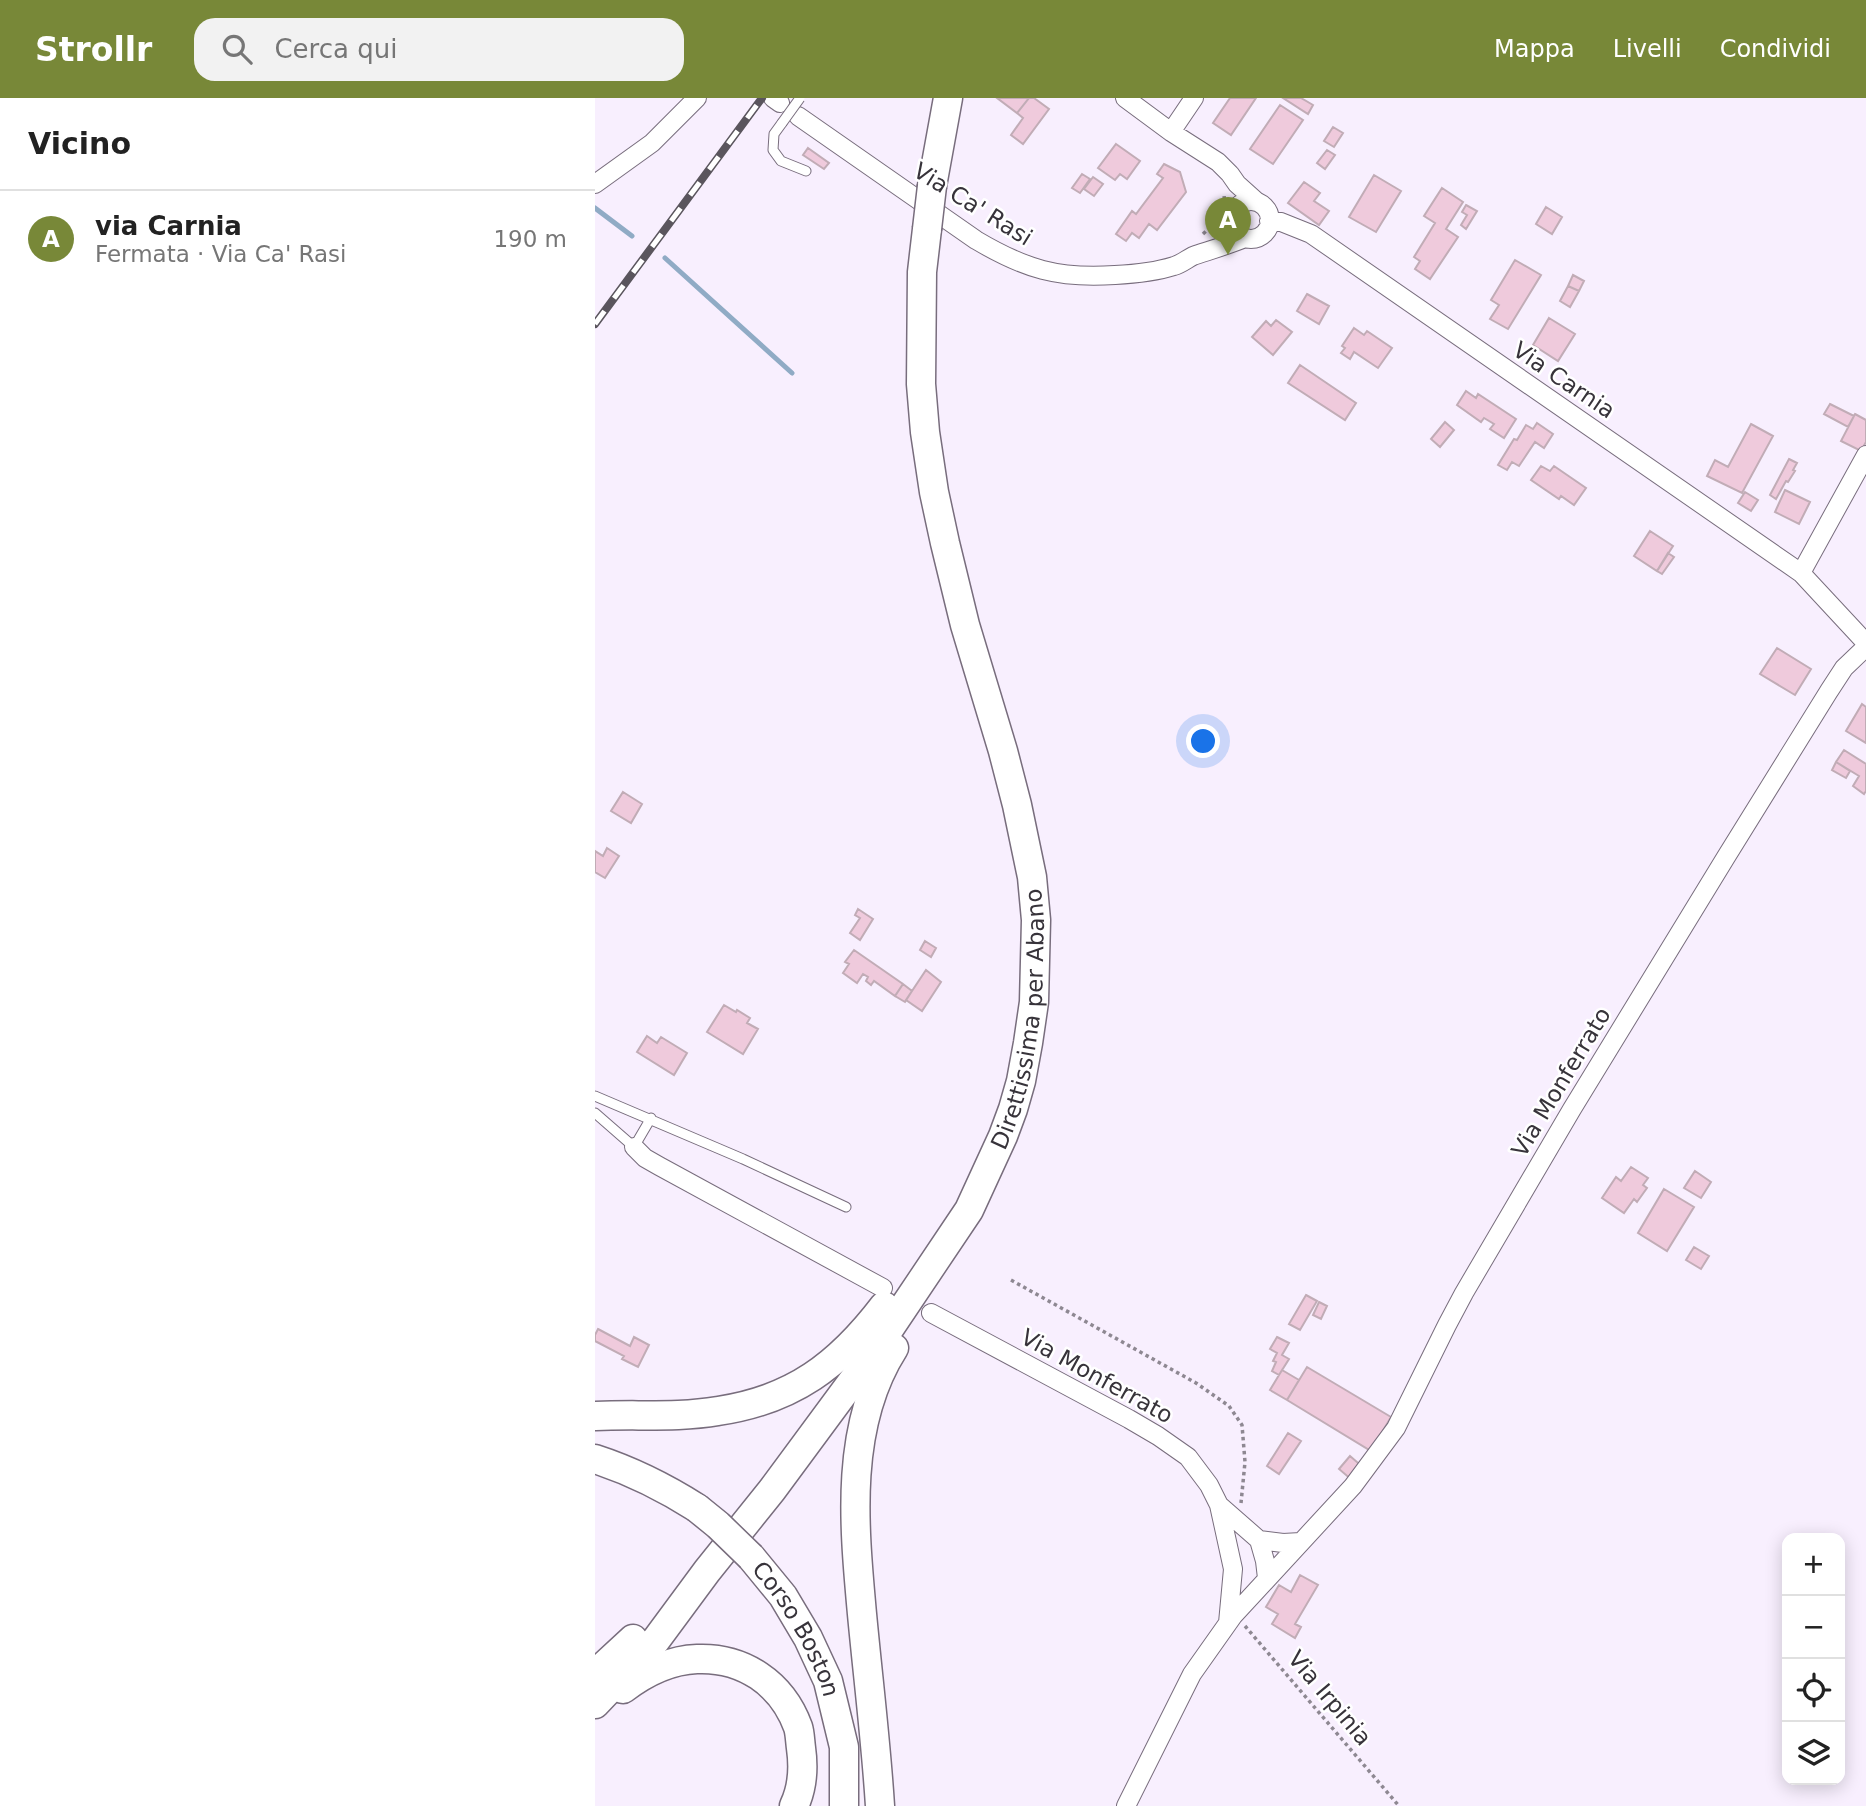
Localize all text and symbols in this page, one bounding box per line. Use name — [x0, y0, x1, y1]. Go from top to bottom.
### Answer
search box — [194, 18, 684, 81]
text: Strollr — [35, 30, 152, 69]
icon: search — [218, 30, 256, 68]
text: Cerca qui — [274, 34, 397, 64]
text: Mappa — [1494, 35, 1575, 63]
text: Livelli — [1613, 35, 1682, 63]
text: Condividi — [1720, 35, 1831, 63]
text: Vicino — [28, 126, 131, 161]
street label: Via Ca' Rasi — [909, 157, 1037, 251]
pin: A — [1205, 197, 1251, 255]
text: via Carnia — [95, 211, 242, 241]
text: A — [42, 226, 60, 252]
text: 190 m — [493, 226, 567, 252]
text: Fermata · Via Ca' Rasi — [95, 241, 346, 267]
street label: Via Carnia — [1508, 336, 1620, 424]
your location — [1186, 724, 1220, 758]
street label: Direttissima per Abano — [986, 888, 1049, 1153]
street label: Via Monferrato — [1506, 1003, 1616, 1161]
street label: Via Monferrato — [1017, 1324, 1177, 1428]
map controls — [1782, 1533, 1845, 1785]
button: + — [1782, 1533, 1845, 1596]
street label: Corso Boston — [747, 1556, 844, 1699]
button: − — [1782, 1596, 1845, 1659]
street label: Via Irpinia — [1283, 1645, 1377, 1751]
button: locate — [1782, 1659, 1845, 1722]
button: layers — [1782, 1722, 1845, 1785]

